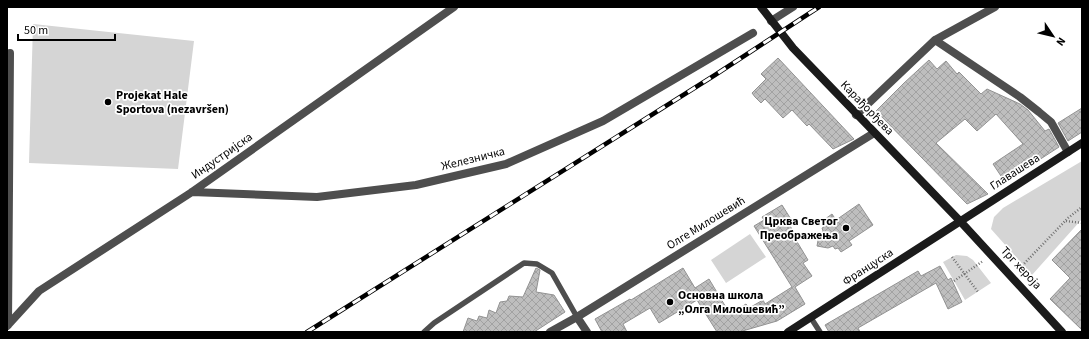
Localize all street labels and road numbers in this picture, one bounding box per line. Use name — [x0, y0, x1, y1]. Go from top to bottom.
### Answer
street label: Карађорђева — [836, 77, 898, 139]
street label: Индустријска — [188, 129, 256, 183]
street label: Железничка — [439, 143, 507, 175]
street label: Главашева — [987, 150, 1043, 194]
street label: Олге Милошевић — [663, 192, 749, 254]
street label: Трг хероја — [997, 243, 1045, 293]
street label: Француска — [839, 244, 897, 290]

